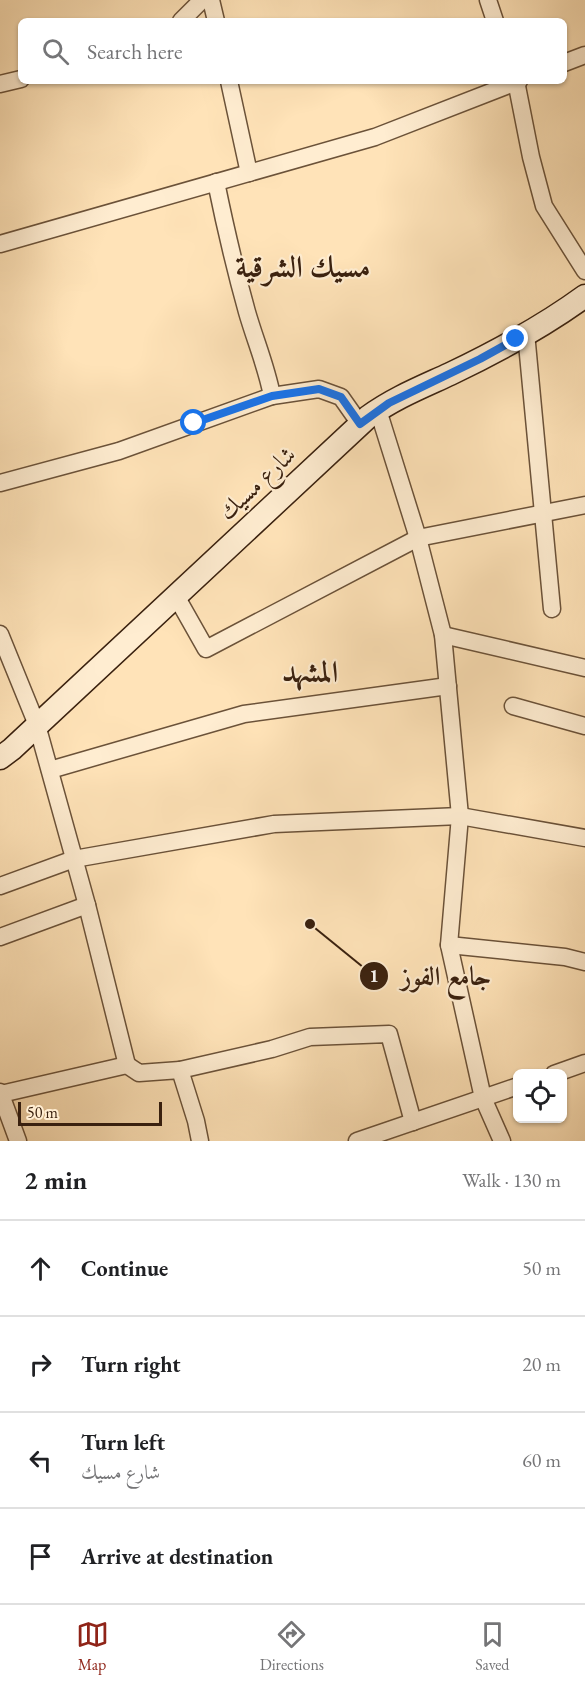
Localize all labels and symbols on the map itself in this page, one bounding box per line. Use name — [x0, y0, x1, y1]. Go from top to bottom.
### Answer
district label: مسيك الشرقية — [235, 247, 371, 287]
route end — [502, 325, 528, 351]
route start — [180, 409, 206, 435]
street label: شارع مسيك — [211, 439, 305, 530]
district label: المشهد — [282, 652, 338, 691]
callout: جامع الفوز — [359, 954, 503, 998]
text: جامع الفوز — [398, 959, 491, 1000]
text: 1 — [369, 964, 379, 987]
scale bar — [18, 1099, 162, 1126]

